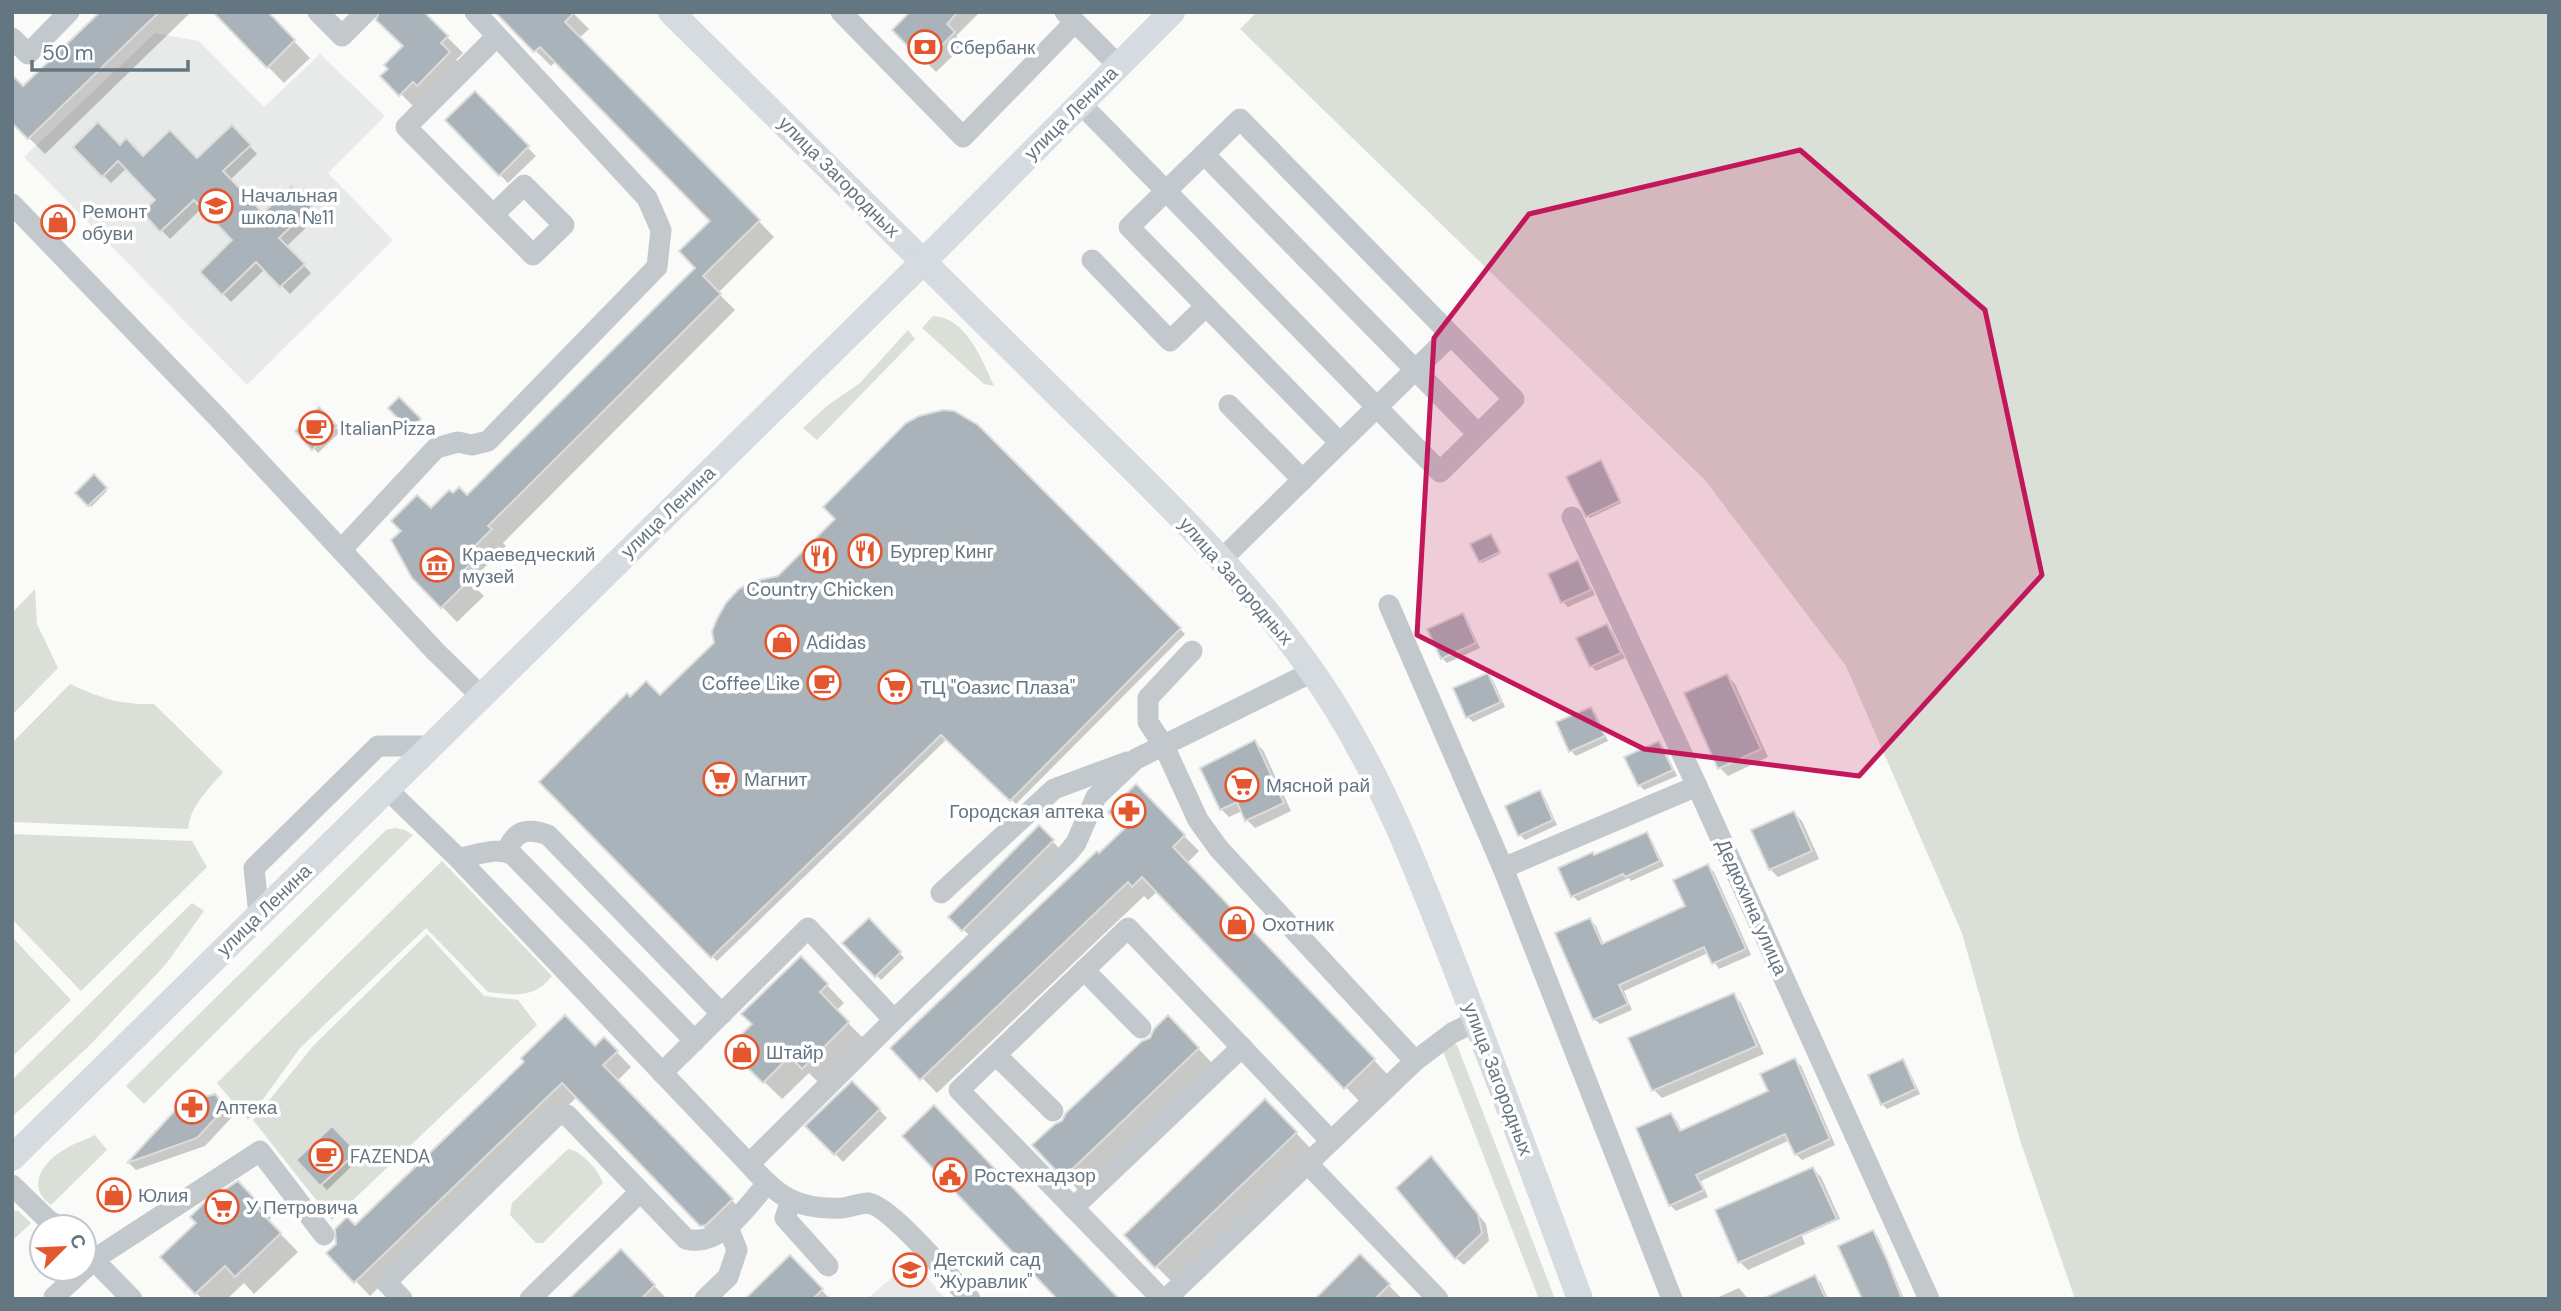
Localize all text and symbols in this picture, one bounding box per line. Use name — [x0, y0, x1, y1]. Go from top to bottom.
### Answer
scale bar — [32, 28, 187, 72]
bank icon: Сбербанк — [906, 28, 944, 66]
place label: Сбербанк — [950, 35, 1036, 60]
text: 50 m — [42, 39, 93, 67]
street label: улица Ленина — [1019, 61, 1123, 165]
street label: улица Загородных — [773, 111, 905, 243]
place label: Начальная школа №11 — [241, 183, 338, 230]
school or university icon: Начальная школа №11 — [197, 187, 235, 225]
place label: Ремонт обуви — [82, 199, 148, 246]
shop icon: Ремонт обуви — [39, 203, 77, 241]
cafe icon: ItalianPizza — [297, 409, 335, 447]
place label: ItalianPizza — [340, 416, 436, 441]
street label: улица Ленина — [615, 460, 721, 564]
street label: улица Загородных — [1173, 512, 1299, 651]
restaurant icon: Бургер Кинг — [846, 532, 884, 570]
restaurant icon: Country Chicken — [801, 537, 839, 575]
place label: Бургер Кинг — [890, 539, 994, 564]
place label: Краеведческий музей — [462, 542, 595, 589]
museum icon: Краеведческий музей — [418, 546, 456, 584]
place label: Country Chicken — [746, 577, 894, 602]
shop icon: Adidas — [763, 623, 801, 661]
place label: Adidas — [806, 630, 866, 655]
cafe icon: Coffee Like — [805, 664, 843, 702]
supermarket icon: ТЦ "Оазис Плаза" — [876, 668, 914, 706]
place label: Coffee Like — [702, 671, 800, 696]
place label: ТЦ "Оазис Плаза" — [920, 675, 1075, 700]
supermarket icon: Магнит — [701, 760, 739, 798]
supermarket icon: Мясной рай — [1223, 766, 1261, 804]
place label: Магнит — [744, 767, 808, 792]
place label: Мясной рай — [1266, 773, 1370, 798]
pharmacy icon: Городская аптека — [1110, 792, 1148, 830]
place label: Городская аптека — [949, 799, 1104, 824]
street label: Дедюхина улица — [1711, 835, 1793, 979]
street label: улица Ленина — [211, 858, 317, 962]
shop icon: Охотник — [1218, 905, 1256, 943]
place label: Охотник — [1262, 912, 1335, 937]
street label: улица Загородных — [1457, 999, 1539, 1159]
shop icon: Штайр — [723, 1033, 761, 1071]
place label: Штайр — [766, 1040, 824, 1065]
pharmacy icon: Аптека — [173, 1088, 211, 1126]
place label: Аптека — [216, 1095, 278, 1120]
cafe icon: FAZENDA — [307, 1137, 345, 1175]
place label: FAZENDA — [350, 1144, 431, 1169]
public building icon: Ростехнадзор — [931, 1156, 969, 1194]
place label: Ростехнадзор — [974, 1163, 1096, 1188]
shop icon: Юлия — [95, 1176, 133, 1214]
place label: Юлия — [138, 1183, 188, 1208]
supermarket icon: У Петровича — [203, 1188, 241, 1226]
place label: У Петровича — [246, 1195, 358, 1220]
north arrow — [28, 1213, 98, 1283]
text: С — [64, 1230, 92, 1253]
place label: Детский сад "Журавлик" — [934, 1247, 1041, 1294]
school or university icon: Детский сад "Журавлик" — [891, 1251, 929, 1289]

